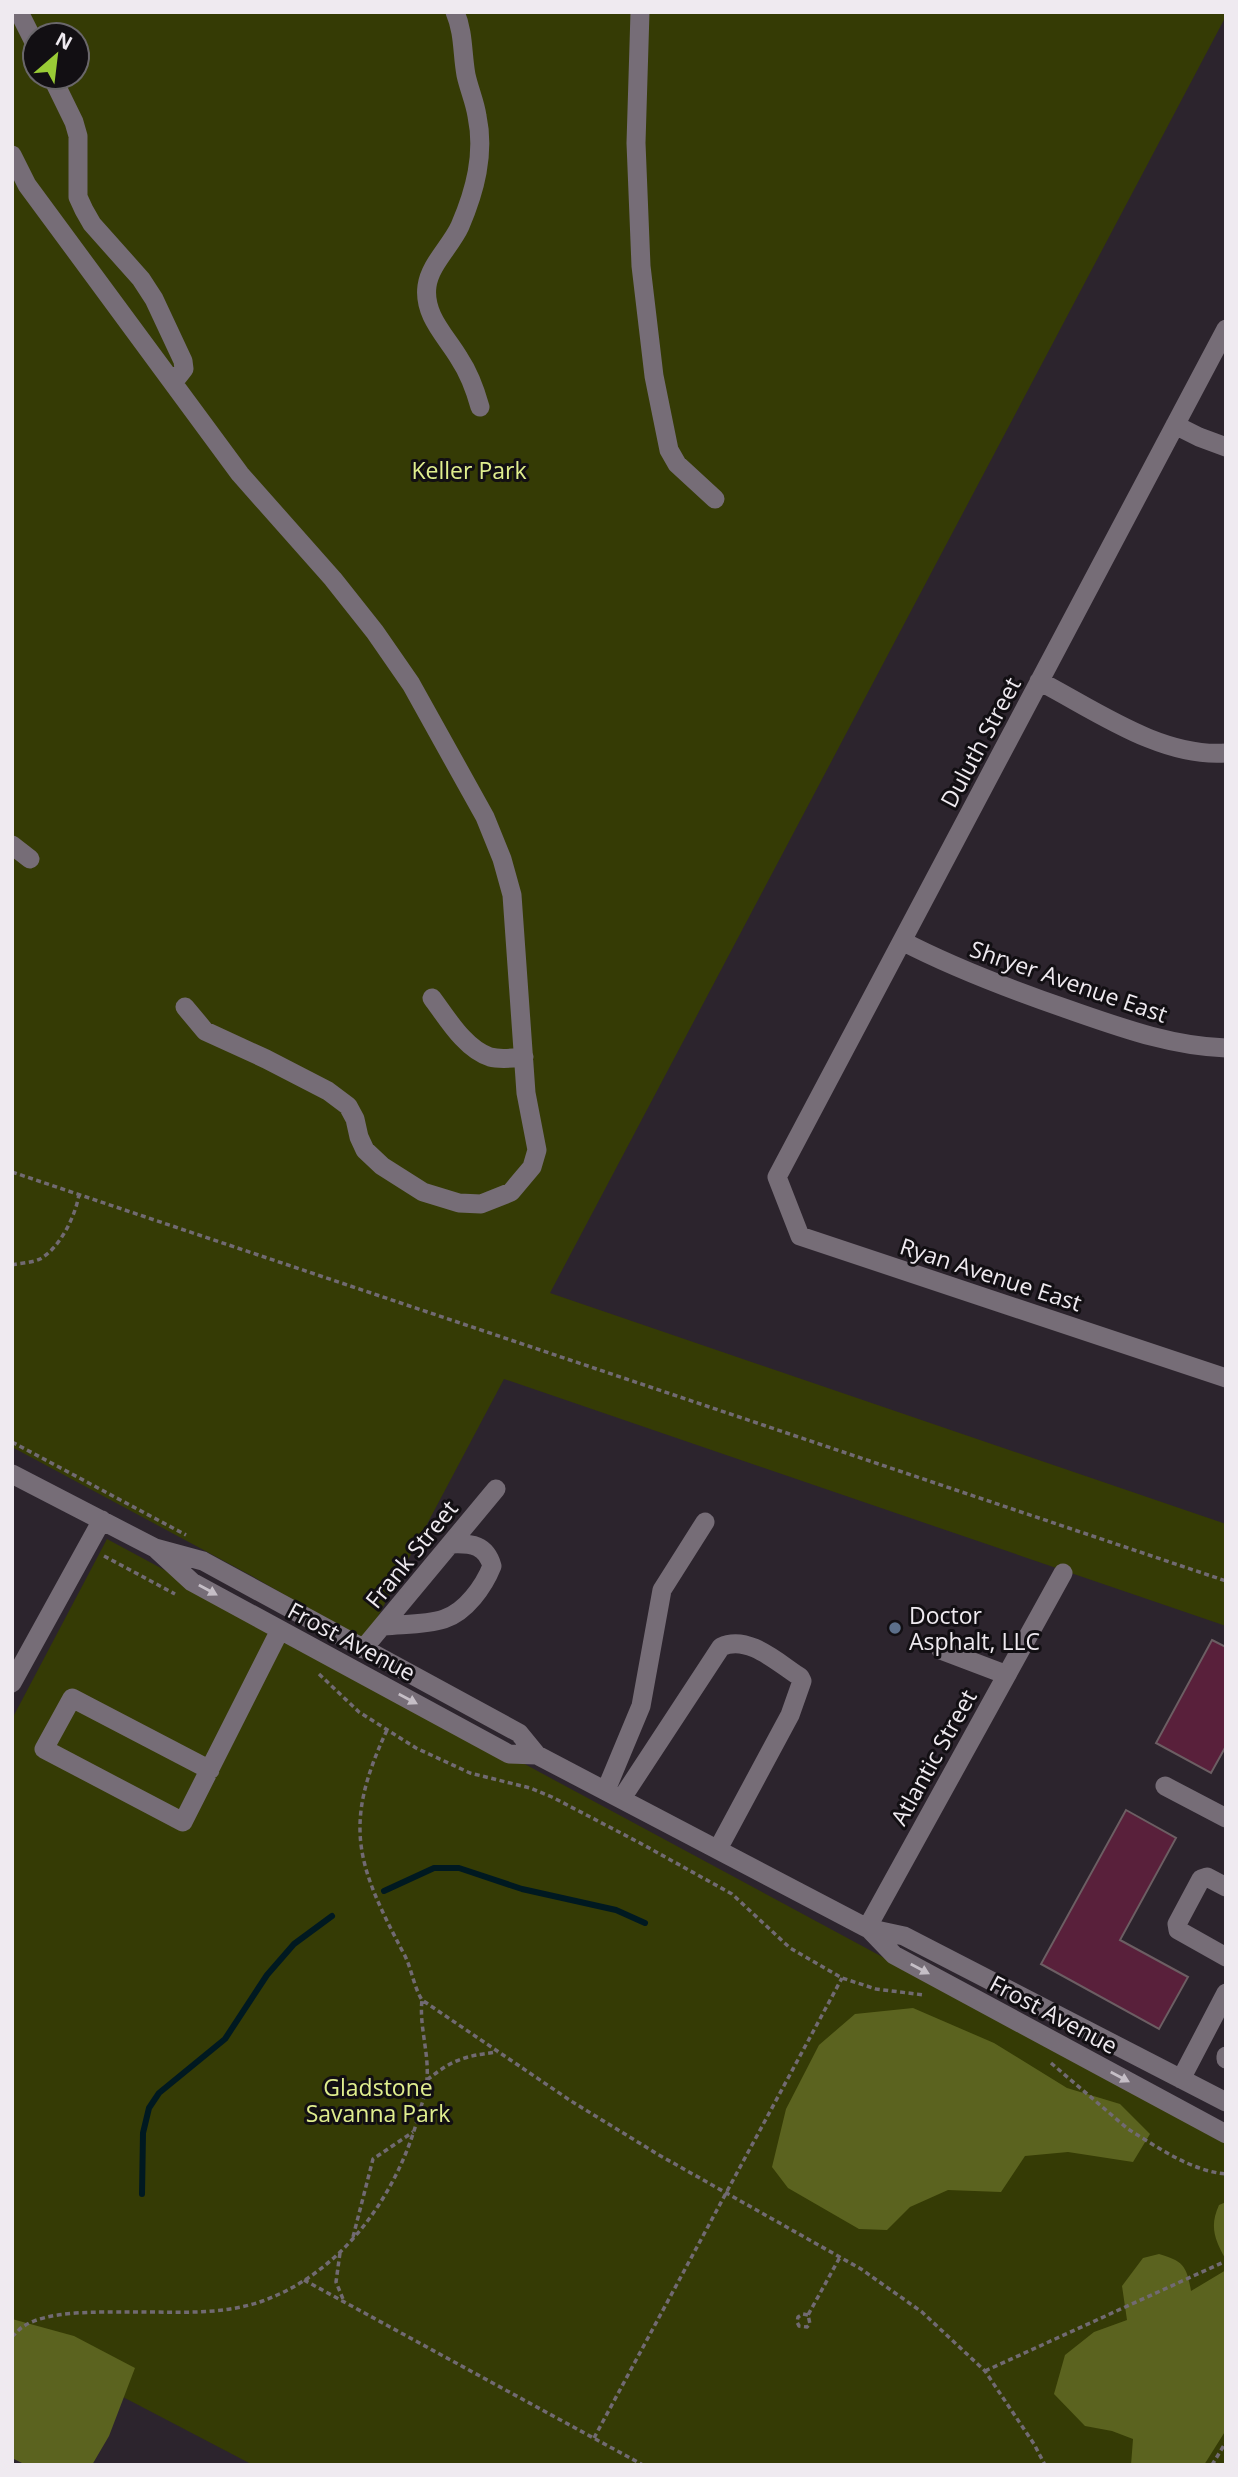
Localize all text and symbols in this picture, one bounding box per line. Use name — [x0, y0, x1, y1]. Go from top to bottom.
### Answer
north arrow — [21, 21, 91, 91]
text: N — [51, 26, 77, 56]
park label: Keller Park — [412, 454, 527, 486]
street label: Duluth Street — [932, 671, 1028, 813]
street label: Shryer Avenue East — [966, 932, 1172, 1030]
street label: Ryan Avenue East — [896, 1230, 1086, 1318]
street label: Frank Street — [358, 1493, 464, 1615]
one-way arrow — [198, 1584, 217, 1596]
street label: Frost Avenue — [283, 1594, 421, 1688]
place label: Doctor Asphalt, LLC — [909, 1599, 1040, 1657]
marker: Doctor Asphalt, LLC — [887, 1620, 903, 1636]
street label: Atlantic Street — [882, 1683, 984, 1831]
one-way arrow — [398, 1693, 417, 1705]
one-way arrow — [910, 1963, 930, 1975]
street label: Frost Avenue — [985, 1967, 1123, 2061]
park label: Gladstone Savanna Park — [306, 2071, 450, 2129]
one-way arrow — [1111, 2071, 1130, 2083]

